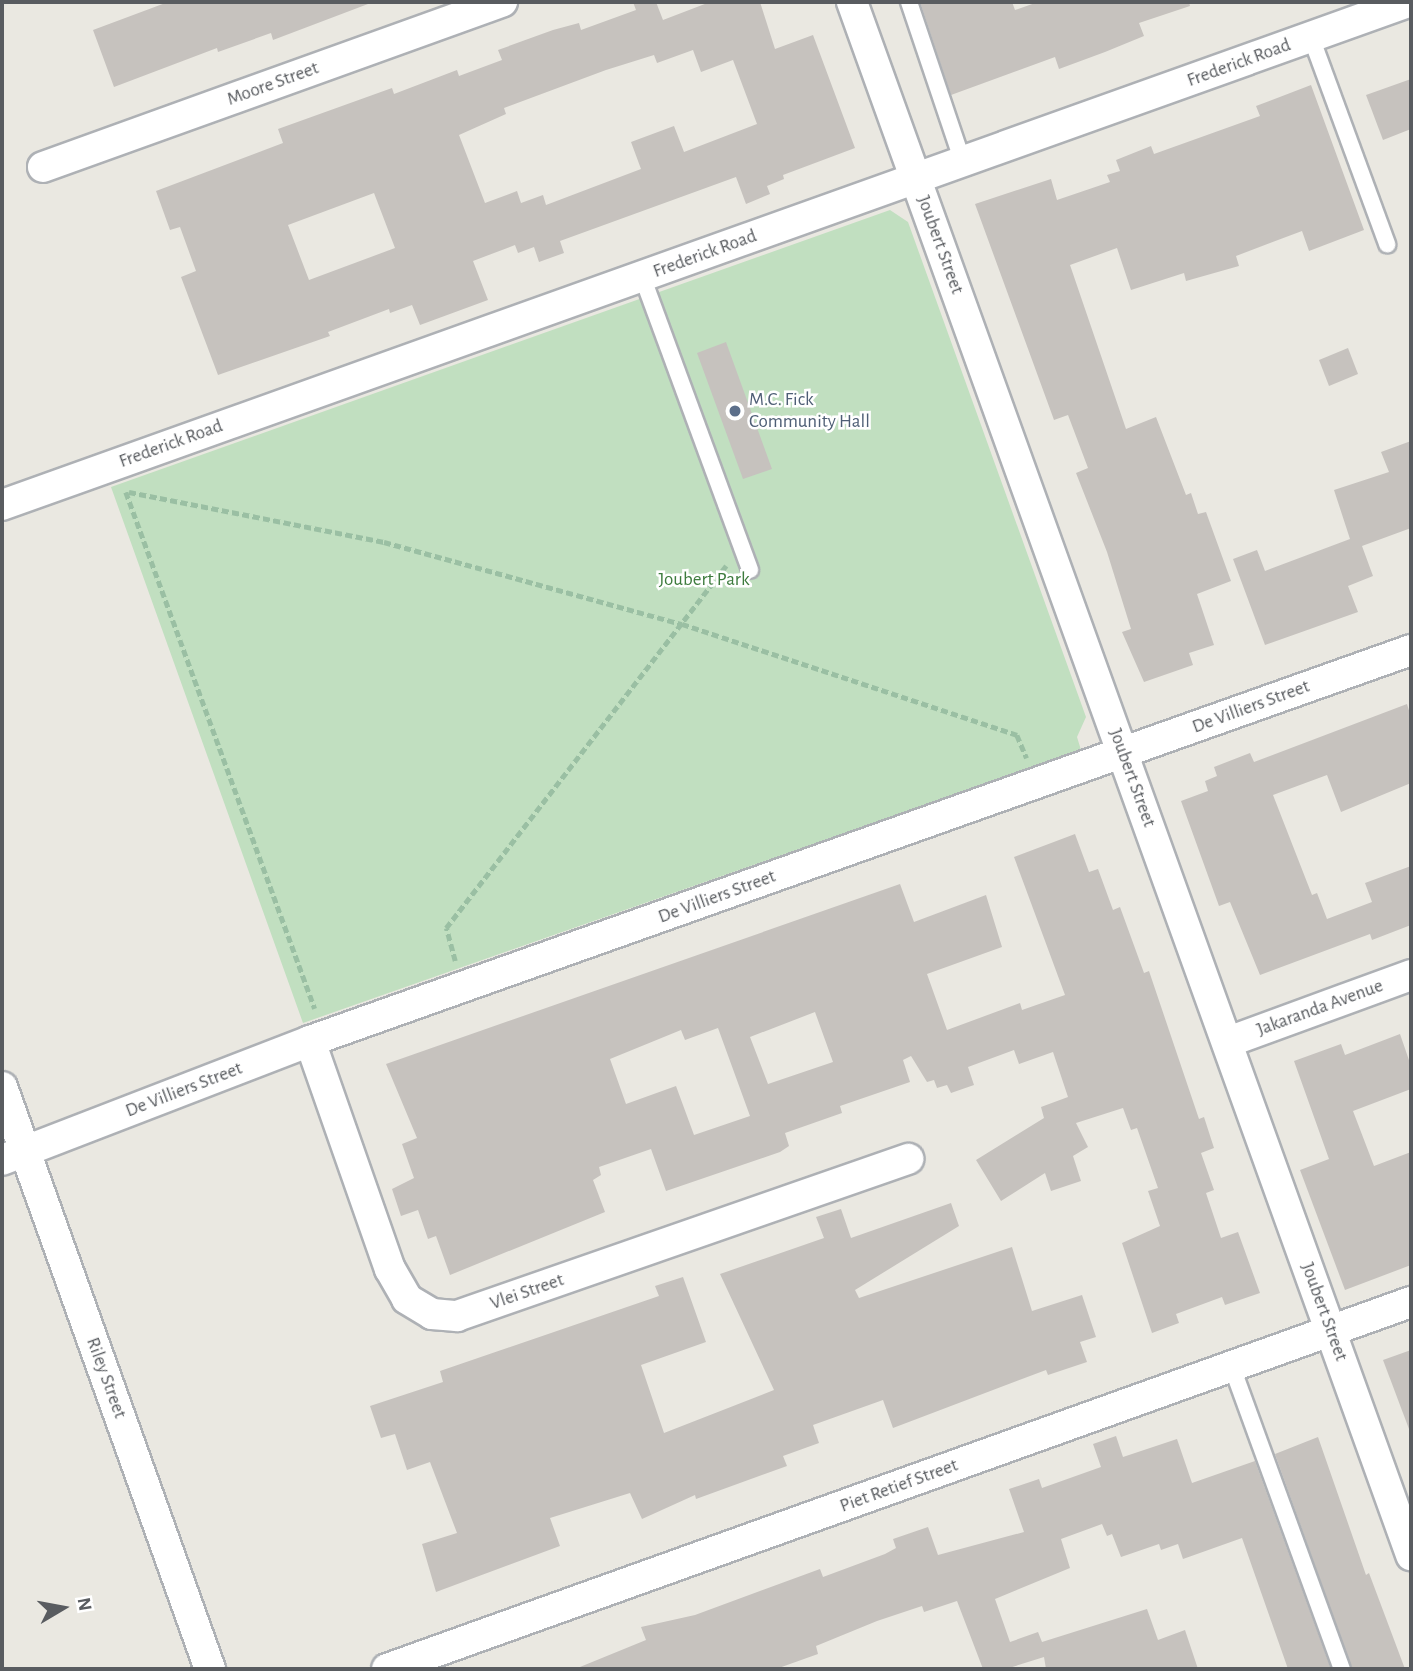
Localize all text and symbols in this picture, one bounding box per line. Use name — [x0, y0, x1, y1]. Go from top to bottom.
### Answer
street label: Frederick Road — [1184, 34, 1294, 92]
street label: Moore Street — [224, 57, 322, 111]
street label: Joubert Street — [912, 193, 968, 297]
street label: Frederick Road — [650, 225, 760, 283]
place label: M.C. Fick Community Hall — [749, 389, 870, 433]
marker: M.C. Fick Community Hall — [727, 403, 743, 419]
street label: Frederick Road — [116, 415, 226, 473]
park label: Joubert Park — [658, 569, 750, 591]
street label: De Villiers Street — [1189, 675, 1313, 739]
street label: Joubert Street — [1104, 726, 1160, 830]
street label: De Villiers Street — [655, 865, 779, 929]
street label: Jakaranda Avenue — [1254, 975, 1386, 1041]
street label: De Villiers Street — [122, 1057, 246, 1123]
street label: Joubert Street — [1296, 1260, 1352, 1364]
street label: Vlei Street — [487, 1269, 567, 1315]
street label: Riley Street — [81, 1334, 131, 1422]
street label: Piet Retief Street — [837, 1454, 961, 1518]
north arrow — [28, 1573, 98, 1643]
text: N — [74, 1596, 95, 1612]

